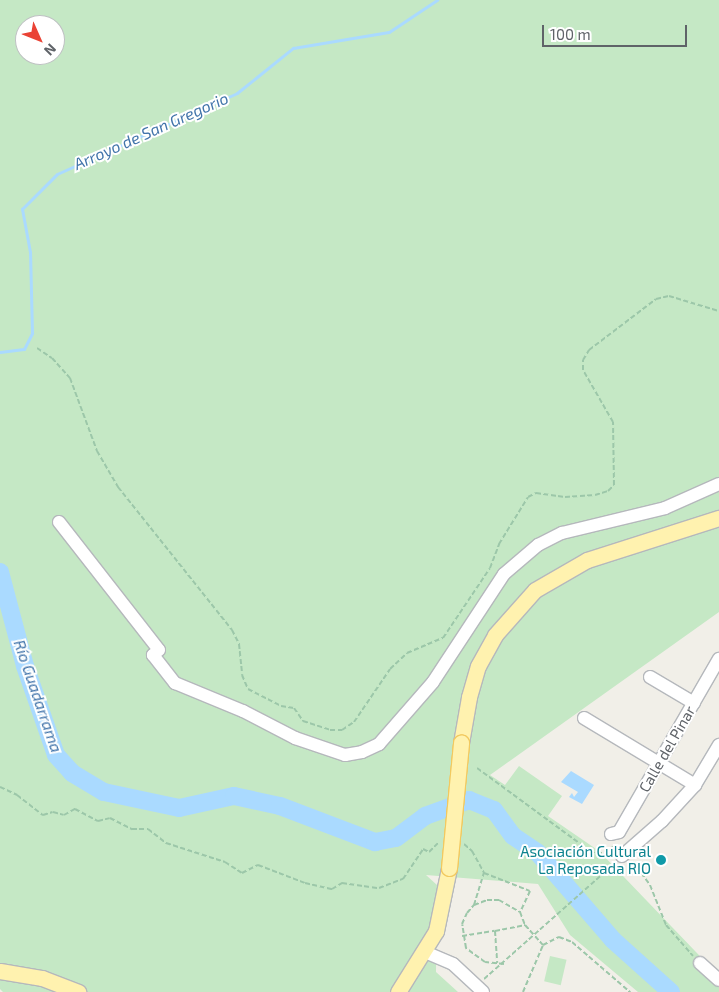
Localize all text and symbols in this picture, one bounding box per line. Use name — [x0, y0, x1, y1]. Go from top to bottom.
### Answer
north arrow — [15, 15, 65, 65]
scale bar — [544, 15, 689, 47]
text: 100 m — [550, 25, 591, 43]
text: N — [41, 41, 60, 60]
water label: Arroyo de San Gregorio — [71, 88, 231, 174]
water label: Río Guadarrama — [10, 637, 66, 755]
street label: Calle del Pinar — [635, 702, 699, 796]
place label: Asociación Cultural La Reposada RIO — [520, 842, 651, 877]
marker: Asociación Cultural La Reposada RIO — [655, 854, 667, 866]

